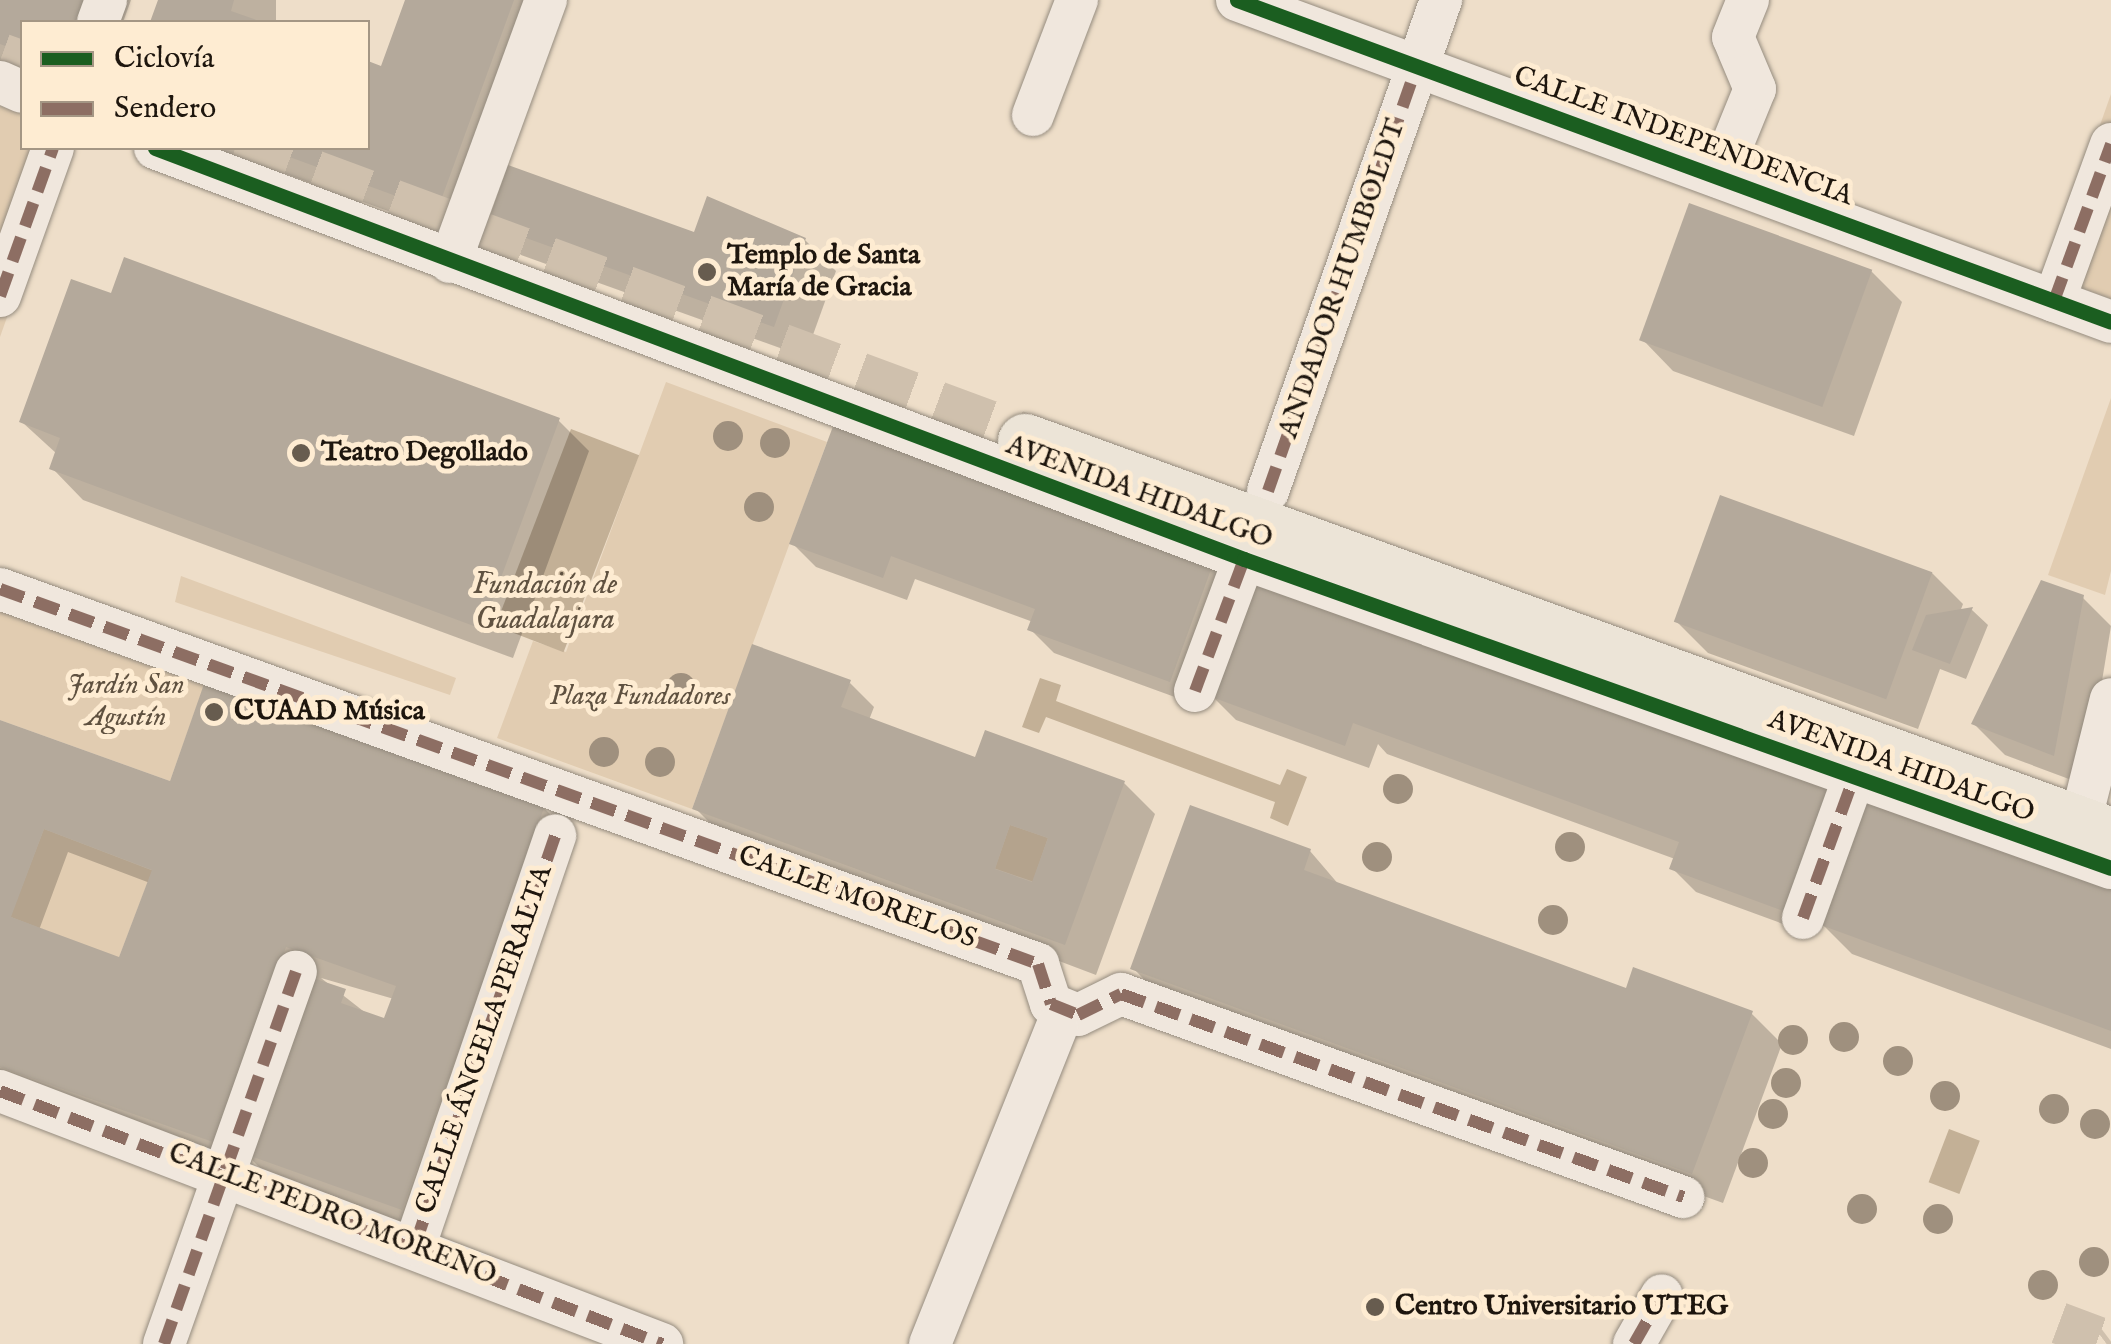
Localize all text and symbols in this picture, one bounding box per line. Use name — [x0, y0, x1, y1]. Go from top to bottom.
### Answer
legend — [20, 20, 370, 150]
text: Ciclovía — [114, 40, 214, 78]
street label: CALLE INDEPENDENCIA — [1509, 60, 1857, 214]
text: Sendero — [114, 90, 216, 128]
street label: ANDADOR HUMBOLDT — [1273, 115, 1413, 443]
place label: Templo de Santa María de Gracia — [727, 239, 920, 305]
marker: Templo de Santa María de Gracia — [696, 261, 718, 283]
street label: AVENIDA HIDALGO — [1001, 429, 1277, 557]
place label: Teatro Degollado — [321, 436, 528, 470]
marker: Teatro Degollado — [290, 442, 312, 464]
water label: Fundación de Guadalajara — [473, 567, 617, 638]
park label: Jardín San Agustín — [67, 669, 185, 735]
park label: Plaza Fundadores — [550, 680, 730, 714]
place label: CUAAD Música — [234, 695, 425, 729]
marker: CUAAD Música — [203, 701, 225, 723]
street label: AVENIDA HIDALGO — [1763, 703, 2039, 831]
street label: CALLE MORELOS — [733, 839, 981, 957]
street label: CALLE ÁNGELA PERALTA — [409, 861, 561, 1219]
street label: CALLE PEDRO MORENO — [163, 1137, 501, 1293]
place label: Centro Universitario UTEG — [1395, 1290, 1728, 1324]
marker: Centro Universitario UTEG — [1364, 1296, 1386, 1318]

